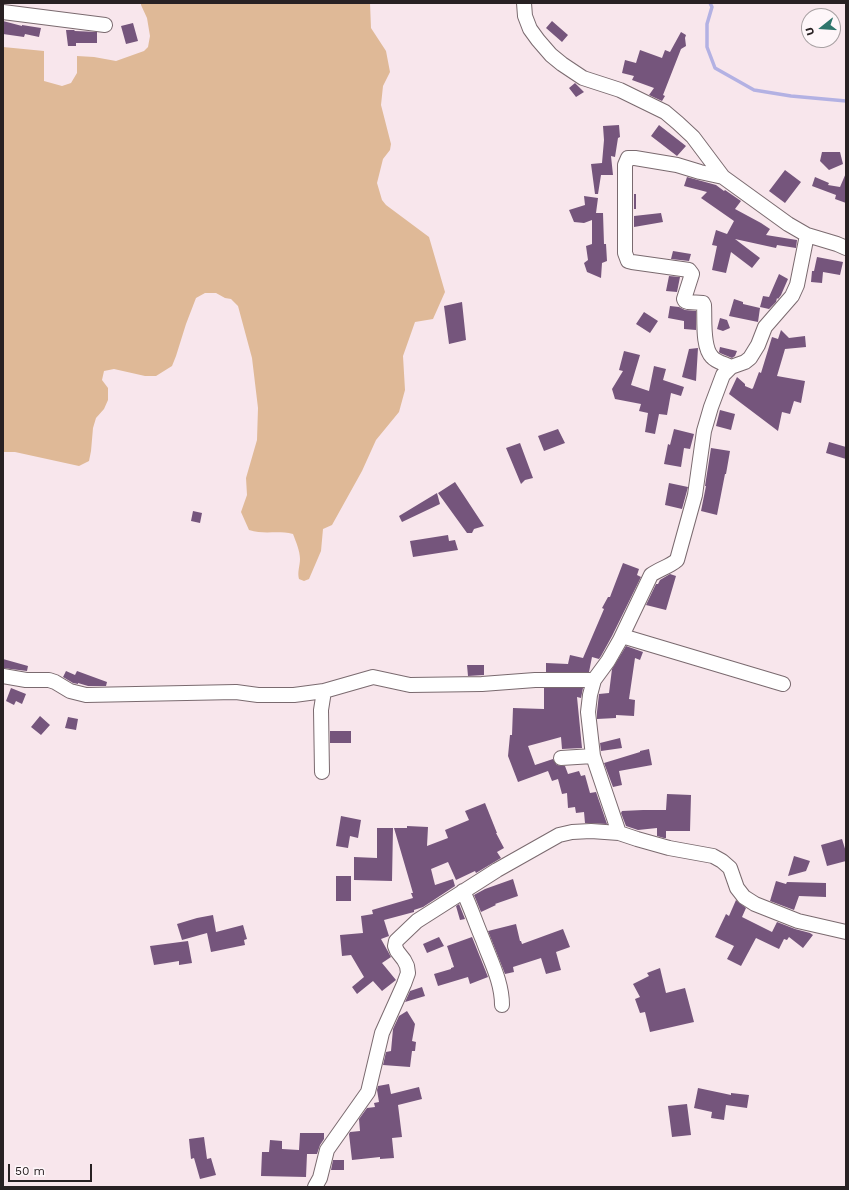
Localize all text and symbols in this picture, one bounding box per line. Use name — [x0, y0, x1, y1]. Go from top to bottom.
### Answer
north arrow — [801, 8, 841, 48]
text: U — [803, 26, 817, 37]
scale bar — [10, 1156, 94, 1182]
text: 50 m — [15, 1164, 45, 1178]

